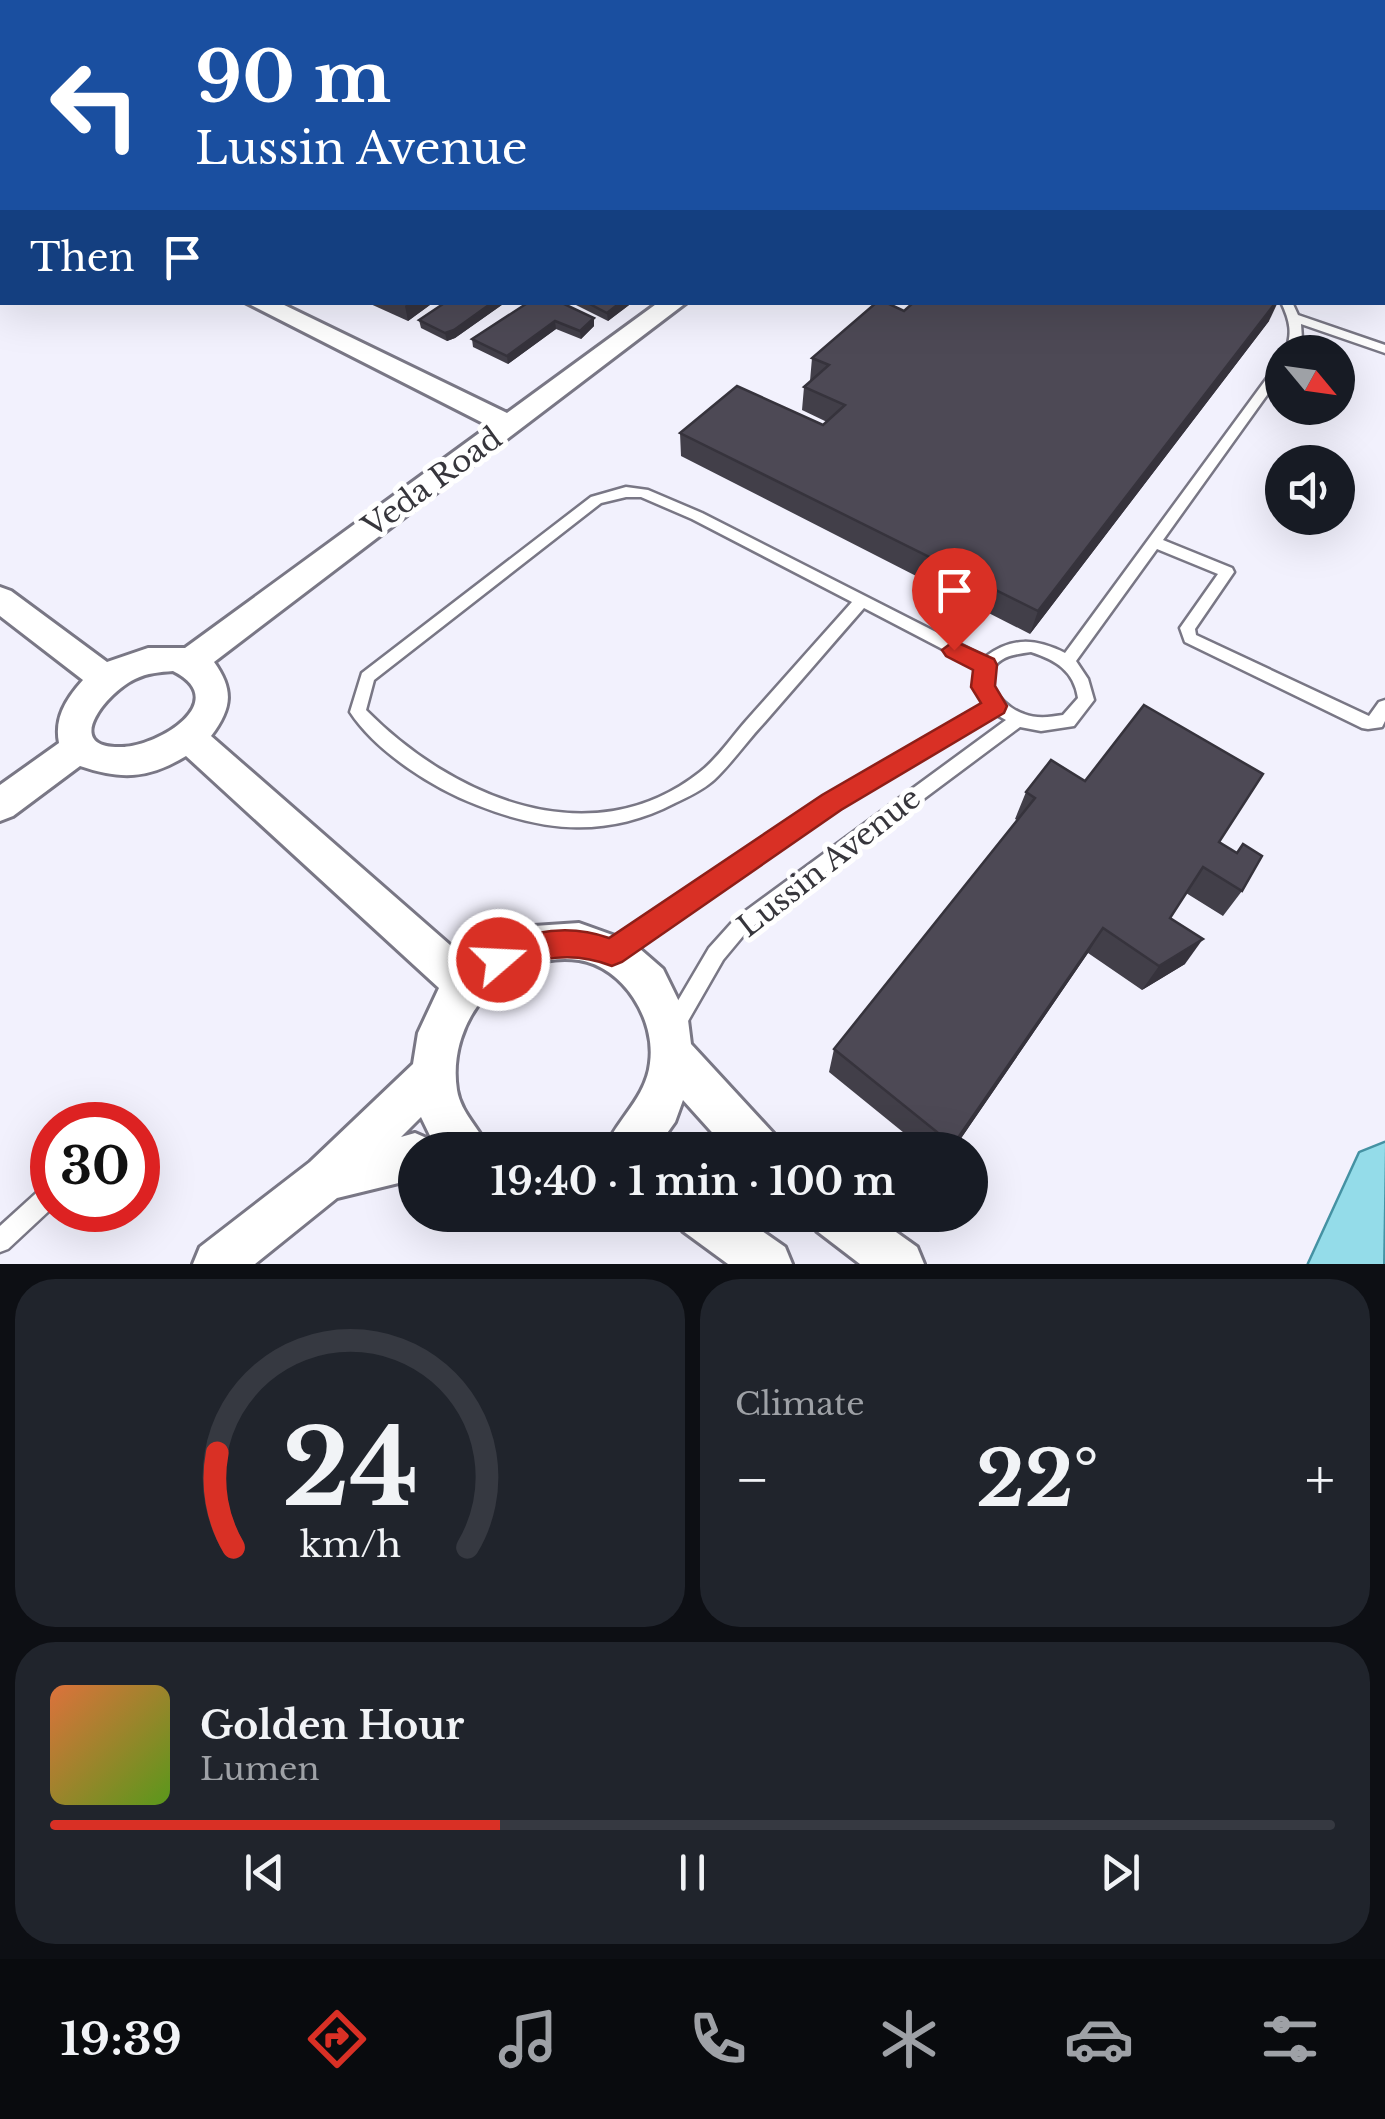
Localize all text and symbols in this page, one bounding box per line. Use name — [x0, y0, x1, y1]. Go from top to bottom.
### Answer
text: 90 m — [195, 34, 391, 121]
icon: left — [30, 40, 160, 170]
text: Lussin Avenue — [195, 120, 528, 176]
icon: arrive — [155, 230, 210, 285]
text: Then — [30, 234, 135, 281]
north arrow — [1265, 335, 1355, 425]
map controls — [1265, 335, 1355, 535]
street label: Veda Road — [354, 419, 509, 546]
button: sound — [1265, 445, 1355, 535]
pin — [912, 548, 997, 651]
icon: arrive — [927, 563, 982, 618]
street label: Lussin Avenue — [730, 779, 928, 945]
position arrow — [447, 908, 551, 1012]
speed limit sign: 30 — [30, 1102, 160, 1232]
text: 19:40 · 1 min · 100 m — [491, 1158, 895, 1205]
text: Climate — [735, 1384, 864, 1424]
text: 24 — [282, 1404, 418, 1533]
text: 22° — [976, 1433, 1099, 1526]
text: − — [735, 1446, 770, 1514]
text: + — [1305, 1446, 1335, 1514]
text: km/h — [299, 1522, 401, 1567]
text: Golden Hour — [200, 1702, 464, 1749]
text: Lumen — [200, 1749, 319, 1789]
icon: previous — [237, 1845, 292, 1900]
icon: pause — [665, 1845, 720, 1900]
icon: next — [1093, 1845, 1148, 1900]
icon: directions — [302, 2004, 372, 2074]
icon: music — [493, 2004, 563, 2074]
icon: phone — [683, 2004, 753, 2074]
icon: climate — [874, 2004, 944, 2074]
icon: car — [1064, 2004, 1134, 2074]
icon: filters — [1255, 2004, 1325, 2074]
text: 19:39 — [60, 2011, 182, 2067]

